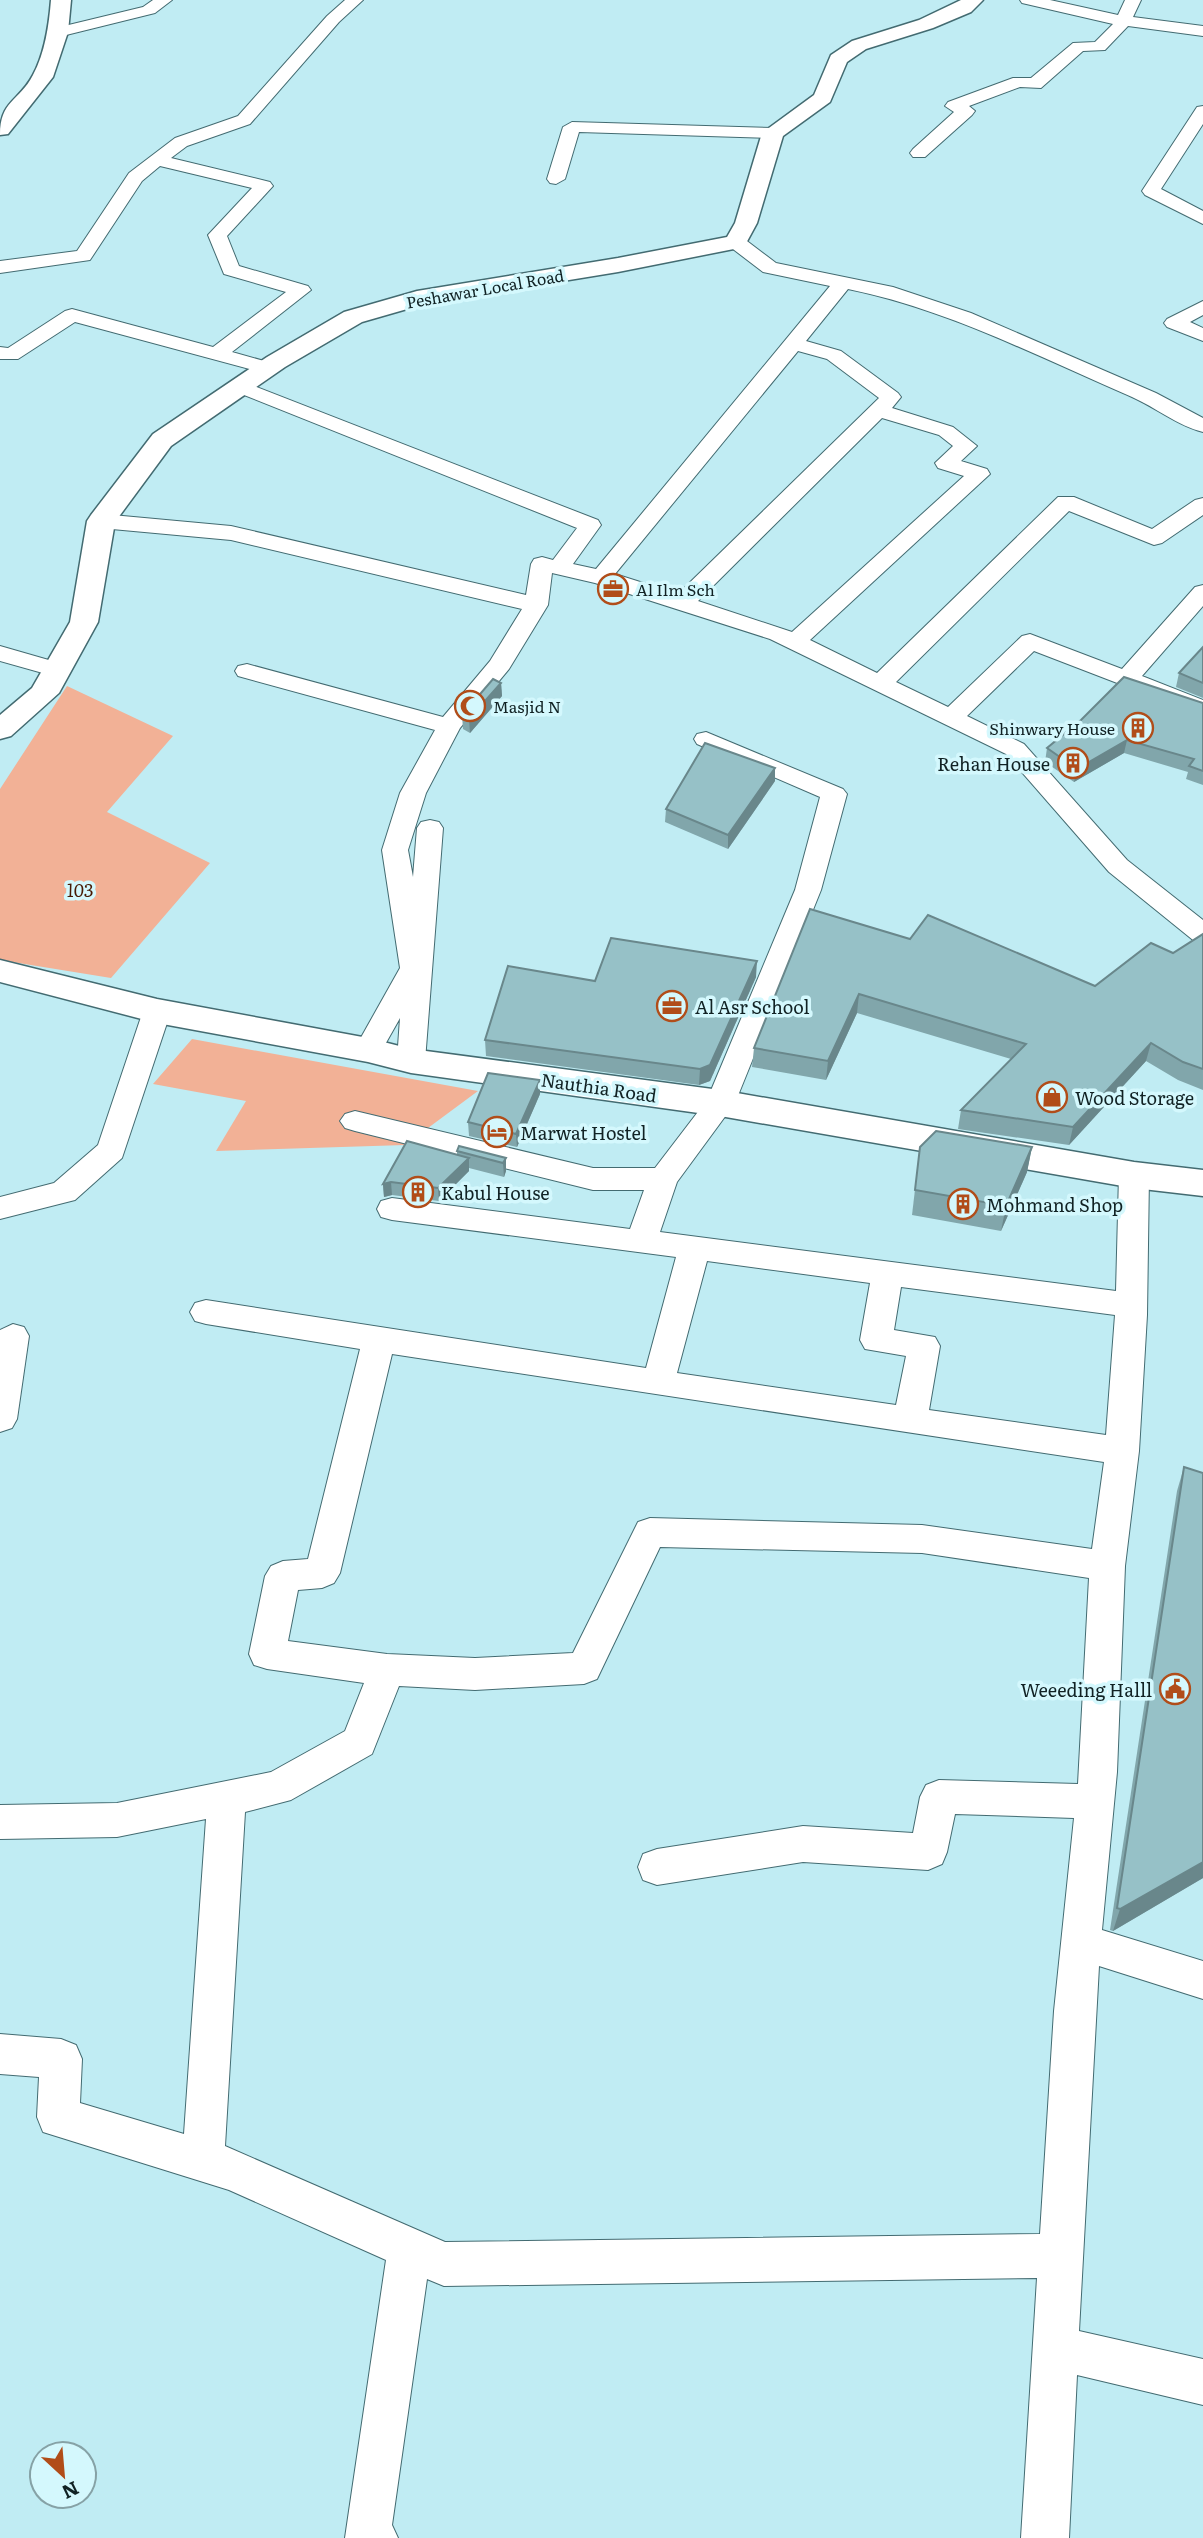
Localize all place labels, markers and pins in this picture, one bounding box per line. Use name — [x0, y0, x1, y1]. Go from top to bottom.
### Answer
office icon: Al Ilm Sch — [596, 572, 630, 606]
place label: Al Ilm Sch — [636, 577, 715, 601]
mosque icon: Masjid N — [453, 689, 487, 723]
place label: Masjid N — [493, 694, 561, 718]
building icon: Shinwary House — [1121, 711, 1155, 745]
place label: Shinwary House — [989, 716, 1115, 740]
building icon: Rehan House — [1056, 746, 1090, 780]
place label: Rehan House — [937, 750, 1050, 777]
office icon: Al Asr School — [655, 989, 689, 1023]
place label: Al Asr School — [695, 993, 810, 1020]
shop icon: Wood Storage — [1035, 1080, 1069, 1114]
place label: Wood Storage — [1075, 1084, 1194, 1111]
hotel icon: Marwat Hostel — [480, 1115, 514, 1149]
place label: Marwat Hostel — [520, 1119, 647, 1146]
building icon: Kabul House — [401, 1175, 435, 1209]
place label: Kabul House — [441, 1179, 550, 1206]
building icon: Mohmand Shop — [946, 1187, 980, 1221]
place label: Mohmand Shop — [986, 1191, 1123, 1218]
public building icon: Weeeding Halll — [1158, 1672, 1192, 1706]
place label: Weeeding Halll — [1020, 1676, 1152, 1703]

